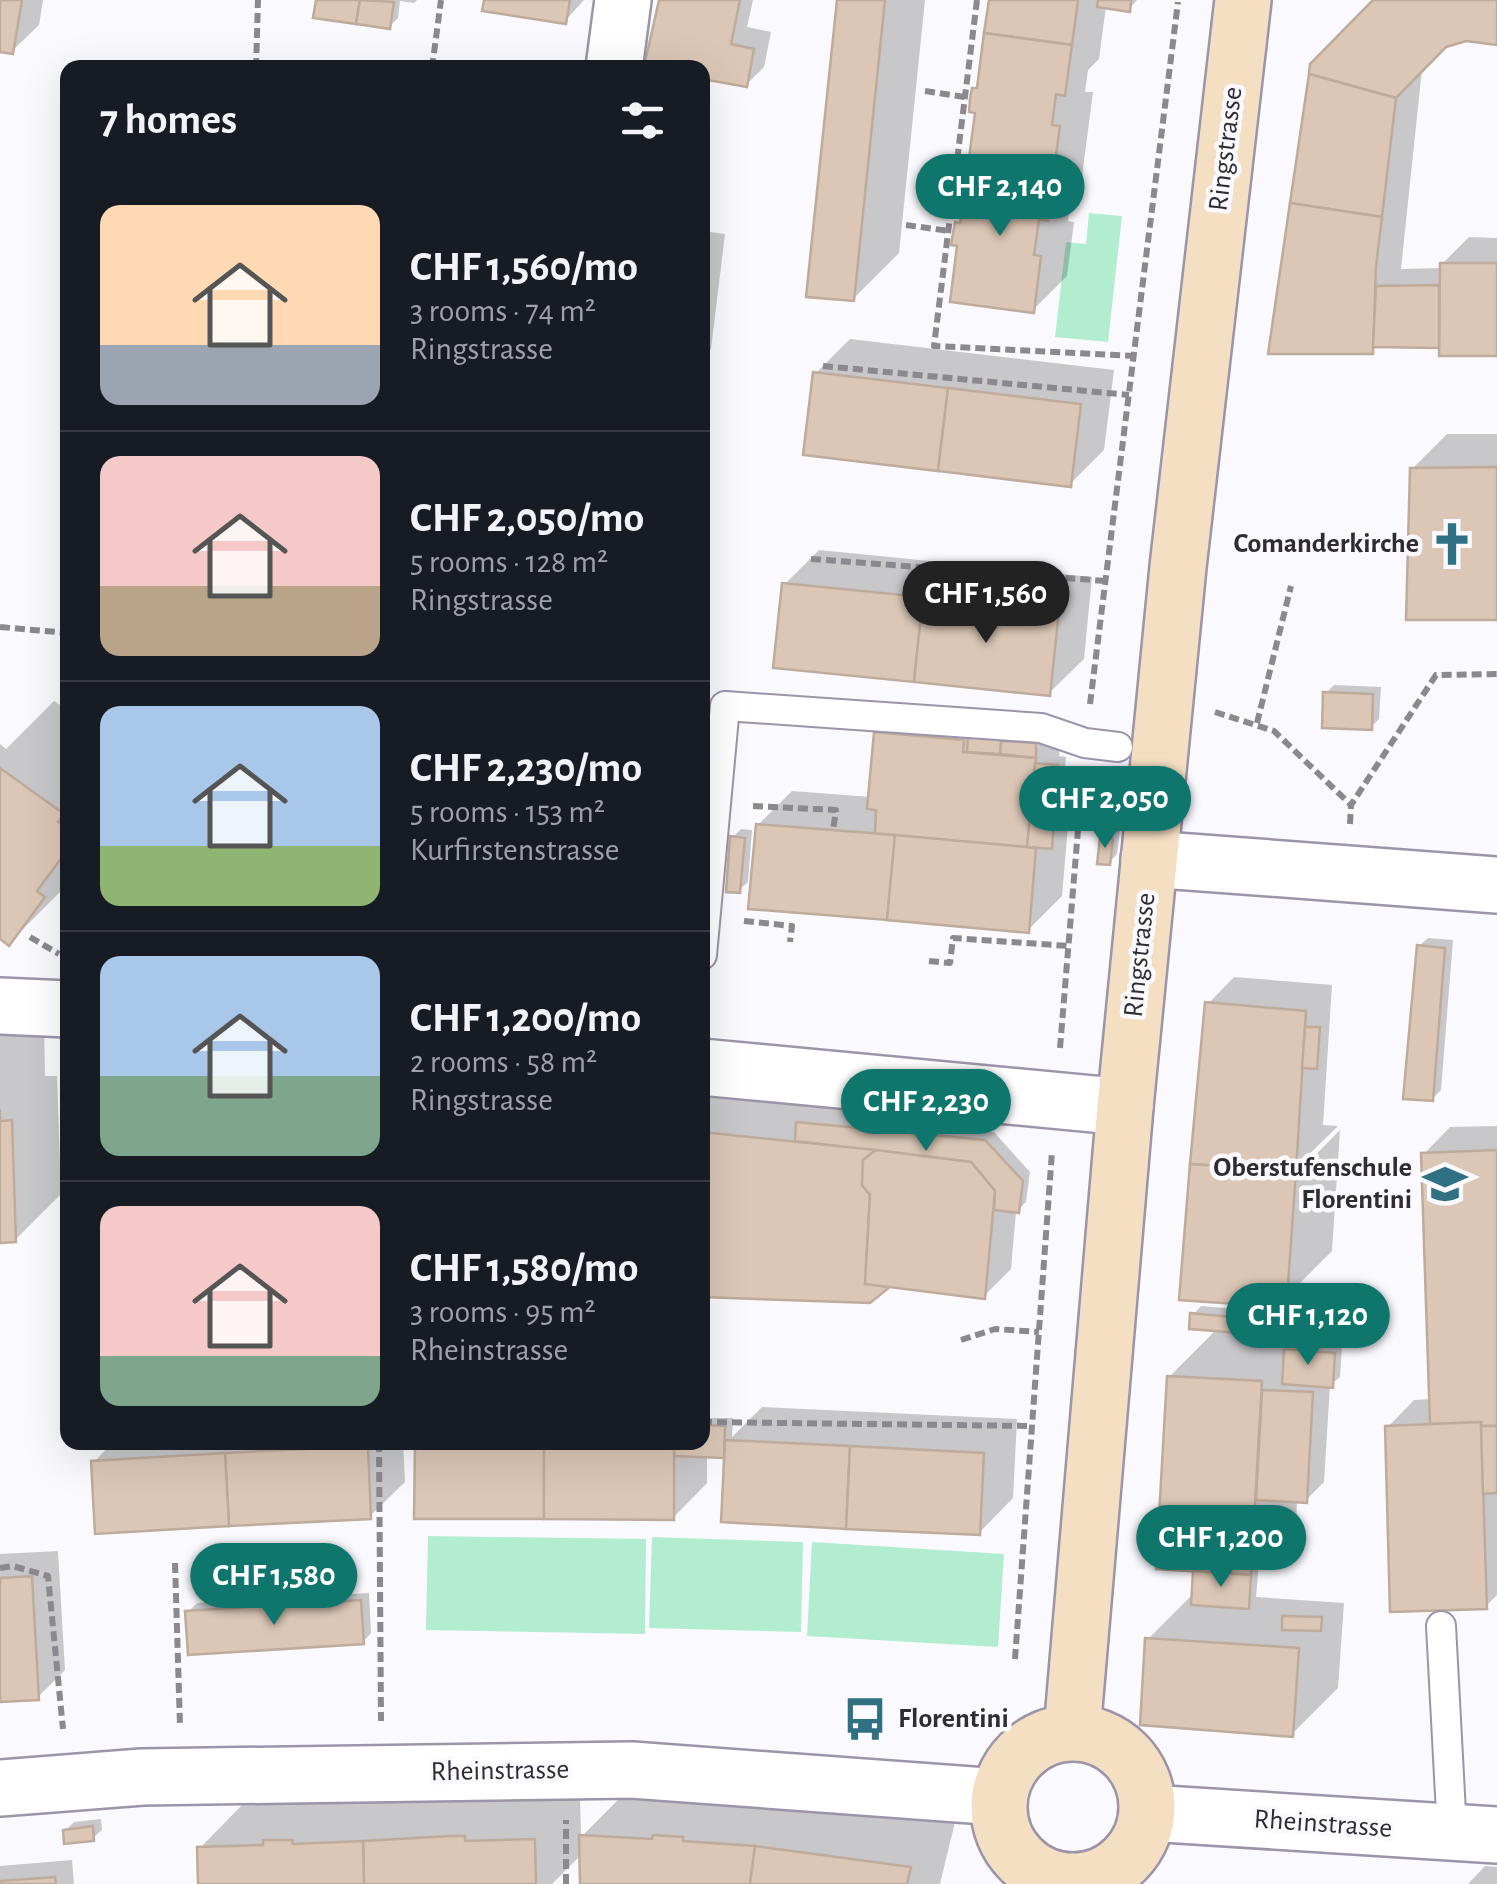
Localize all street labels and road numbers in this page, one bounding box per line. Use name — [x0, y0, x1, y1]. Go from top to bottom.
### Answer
street label: Ringstrasse — [1204, 85, 1248, 213]
street label: Ringstrasse — [1120, 891, 1160, 1019]
street label: Rheinstrasse — [430, 1756, 570, 1786]
street label: Rheinstrasse — [1253, 1805, 1393, 1843]

